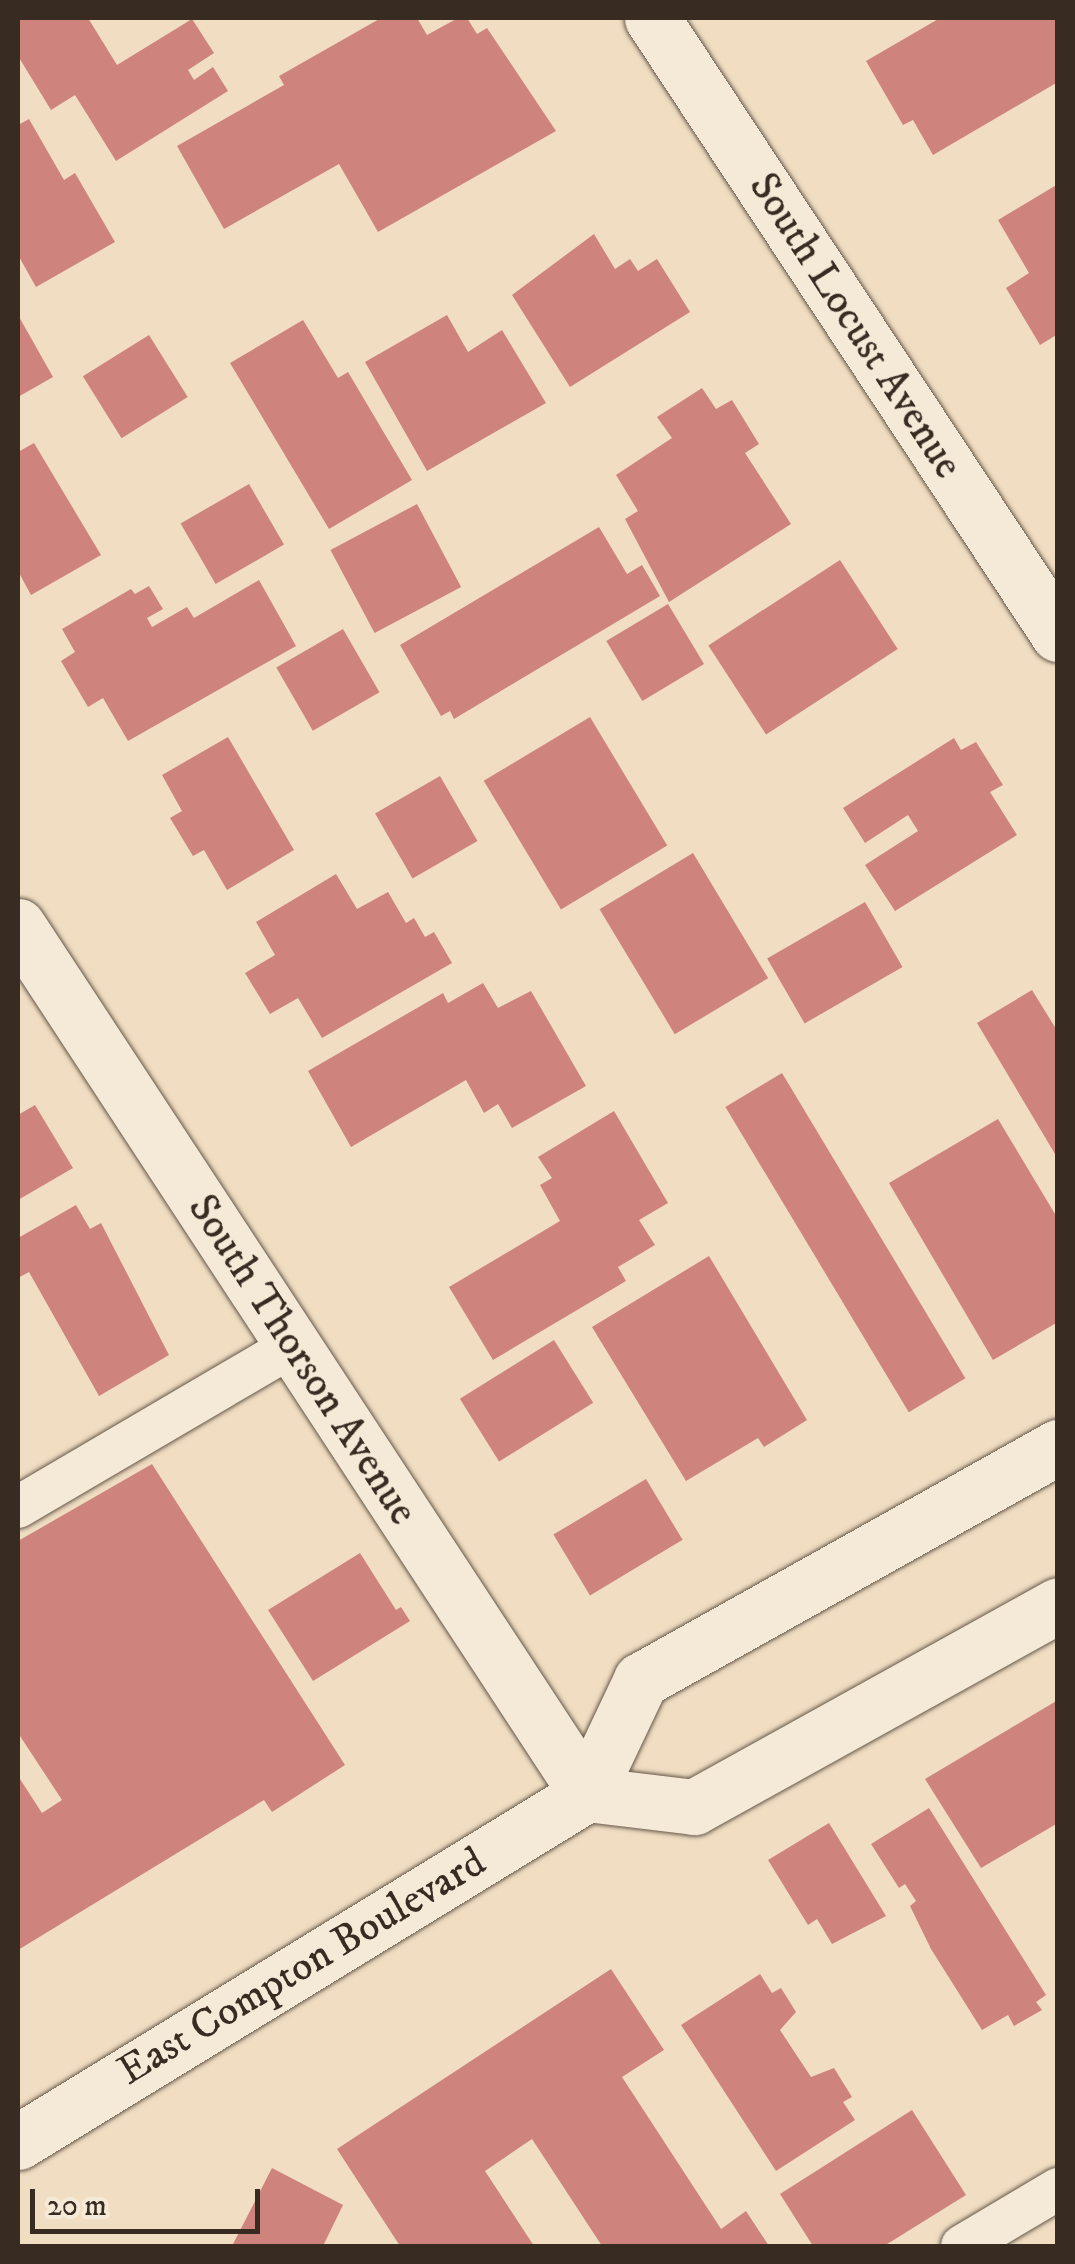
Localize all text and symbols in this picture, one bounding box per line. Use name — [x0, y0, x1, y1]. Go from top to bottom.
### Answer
street label: South Locust Avenue — [738, 164, 972, 488]
street label: South Thorson Avenue — [176, 1186, 428, 1534]
street label: East Compton Boulevard — [109, 1837, 495, 2097]
scale bar — [35, 2169, 265, 2231]
text: 20 m — [47, 2188, 107, 2225]

